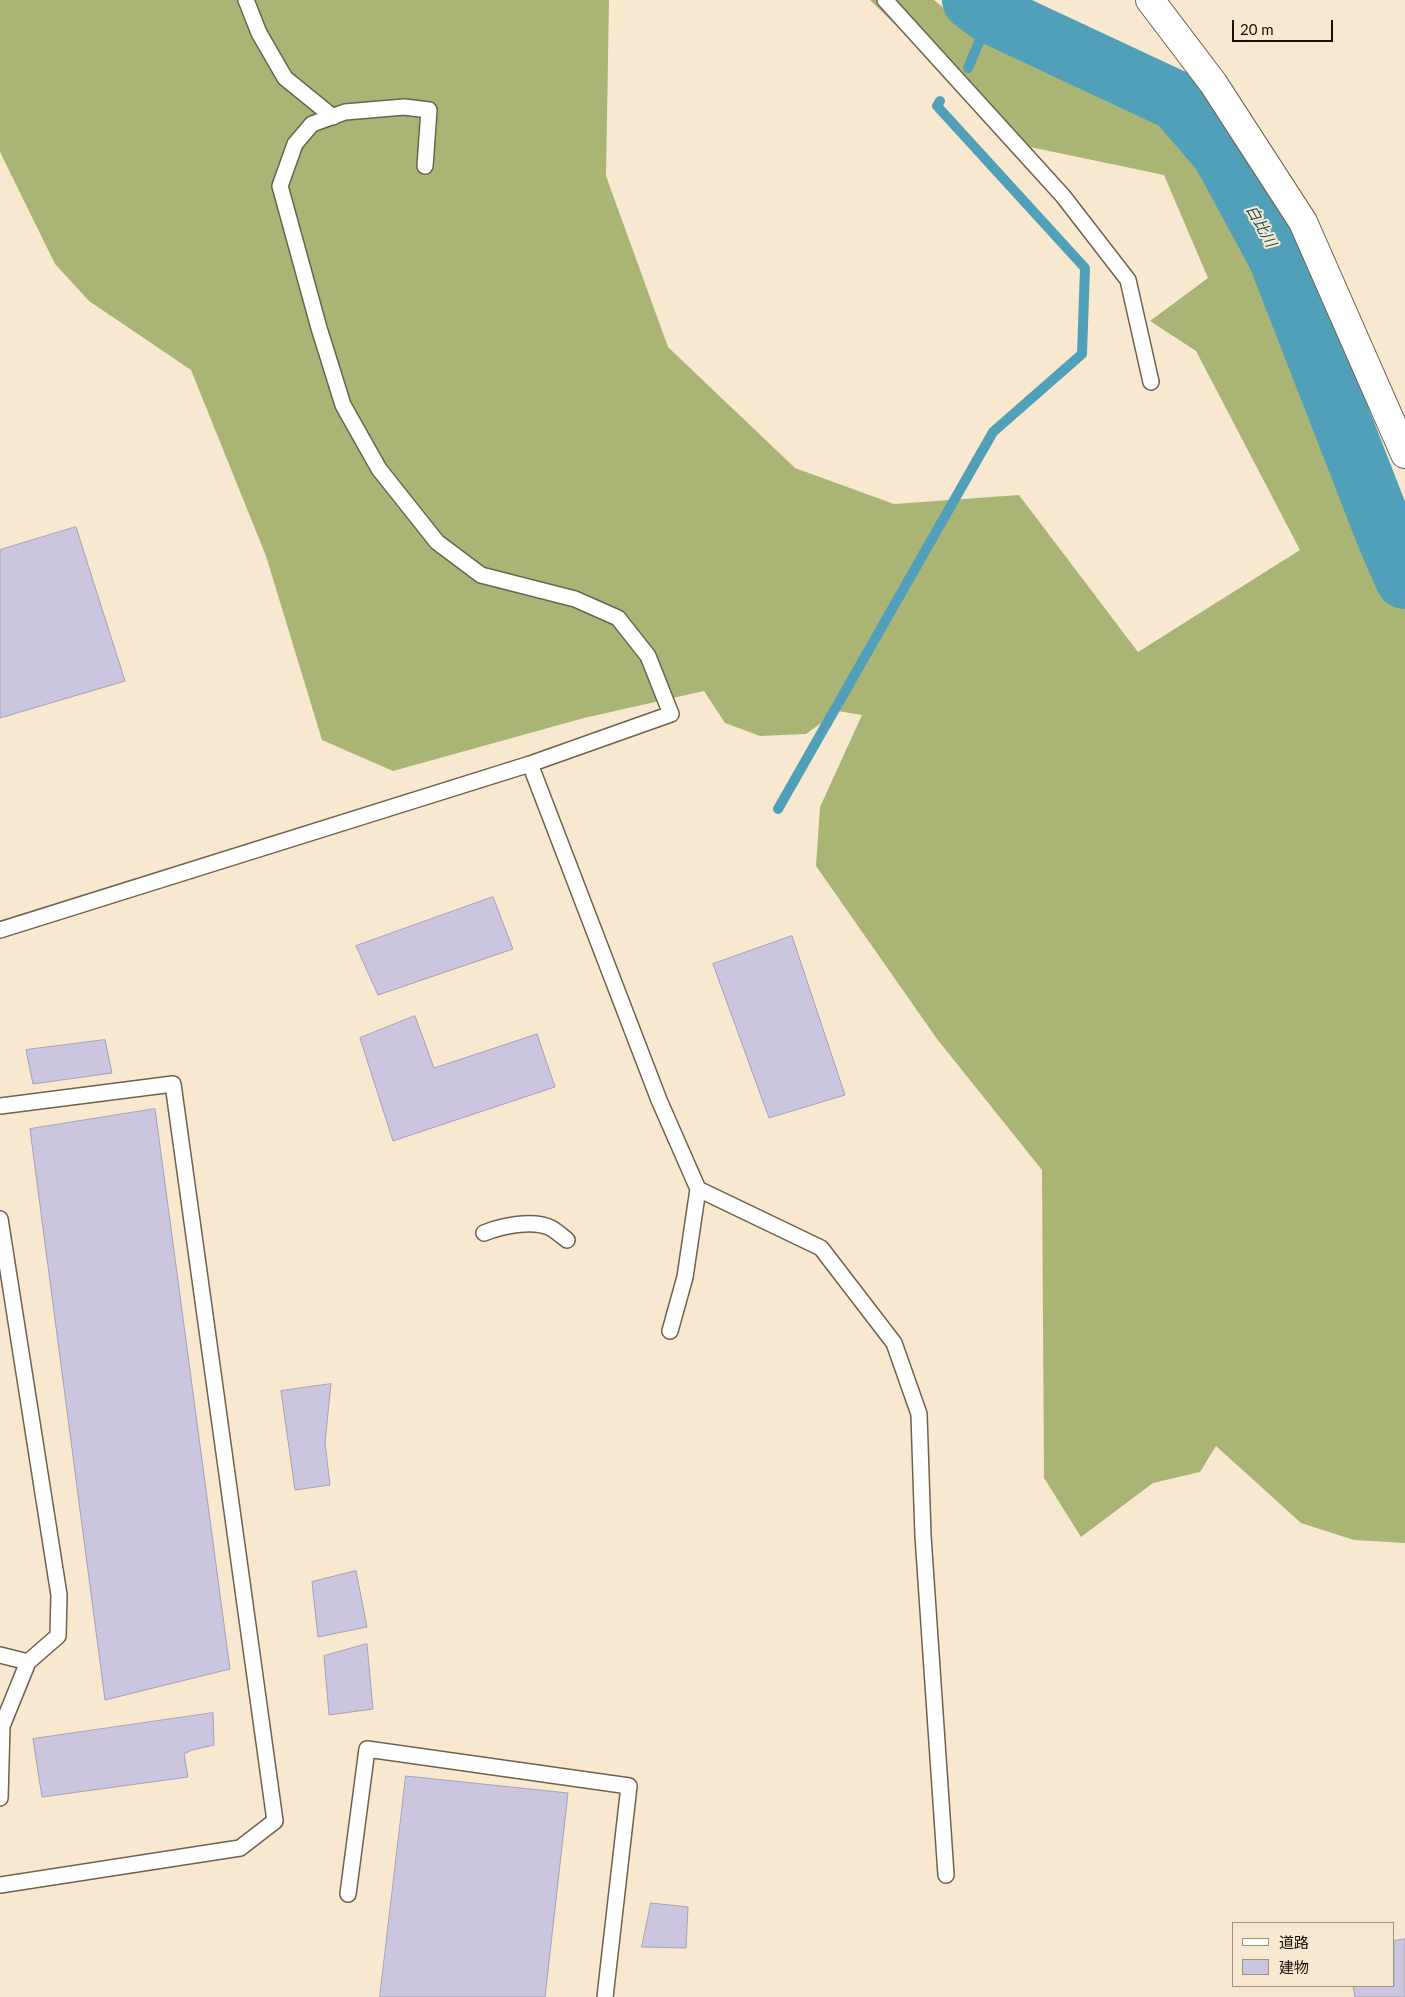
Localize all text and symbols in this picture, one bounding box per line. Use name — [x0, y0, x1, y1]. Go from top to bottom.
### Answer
scale bar — [1235, 10, 1336, 42]
text: 20 m — [1240, 20, 1274, 38]
water label: 白比川 — [1242, 202, 1280, 250]
legend — [1232, 1922, 1395, 1987]
text: 道路 — [1279, 1933, 1309, 1951]
text: 建物 — [1279, 1958, 1309, 1976]

